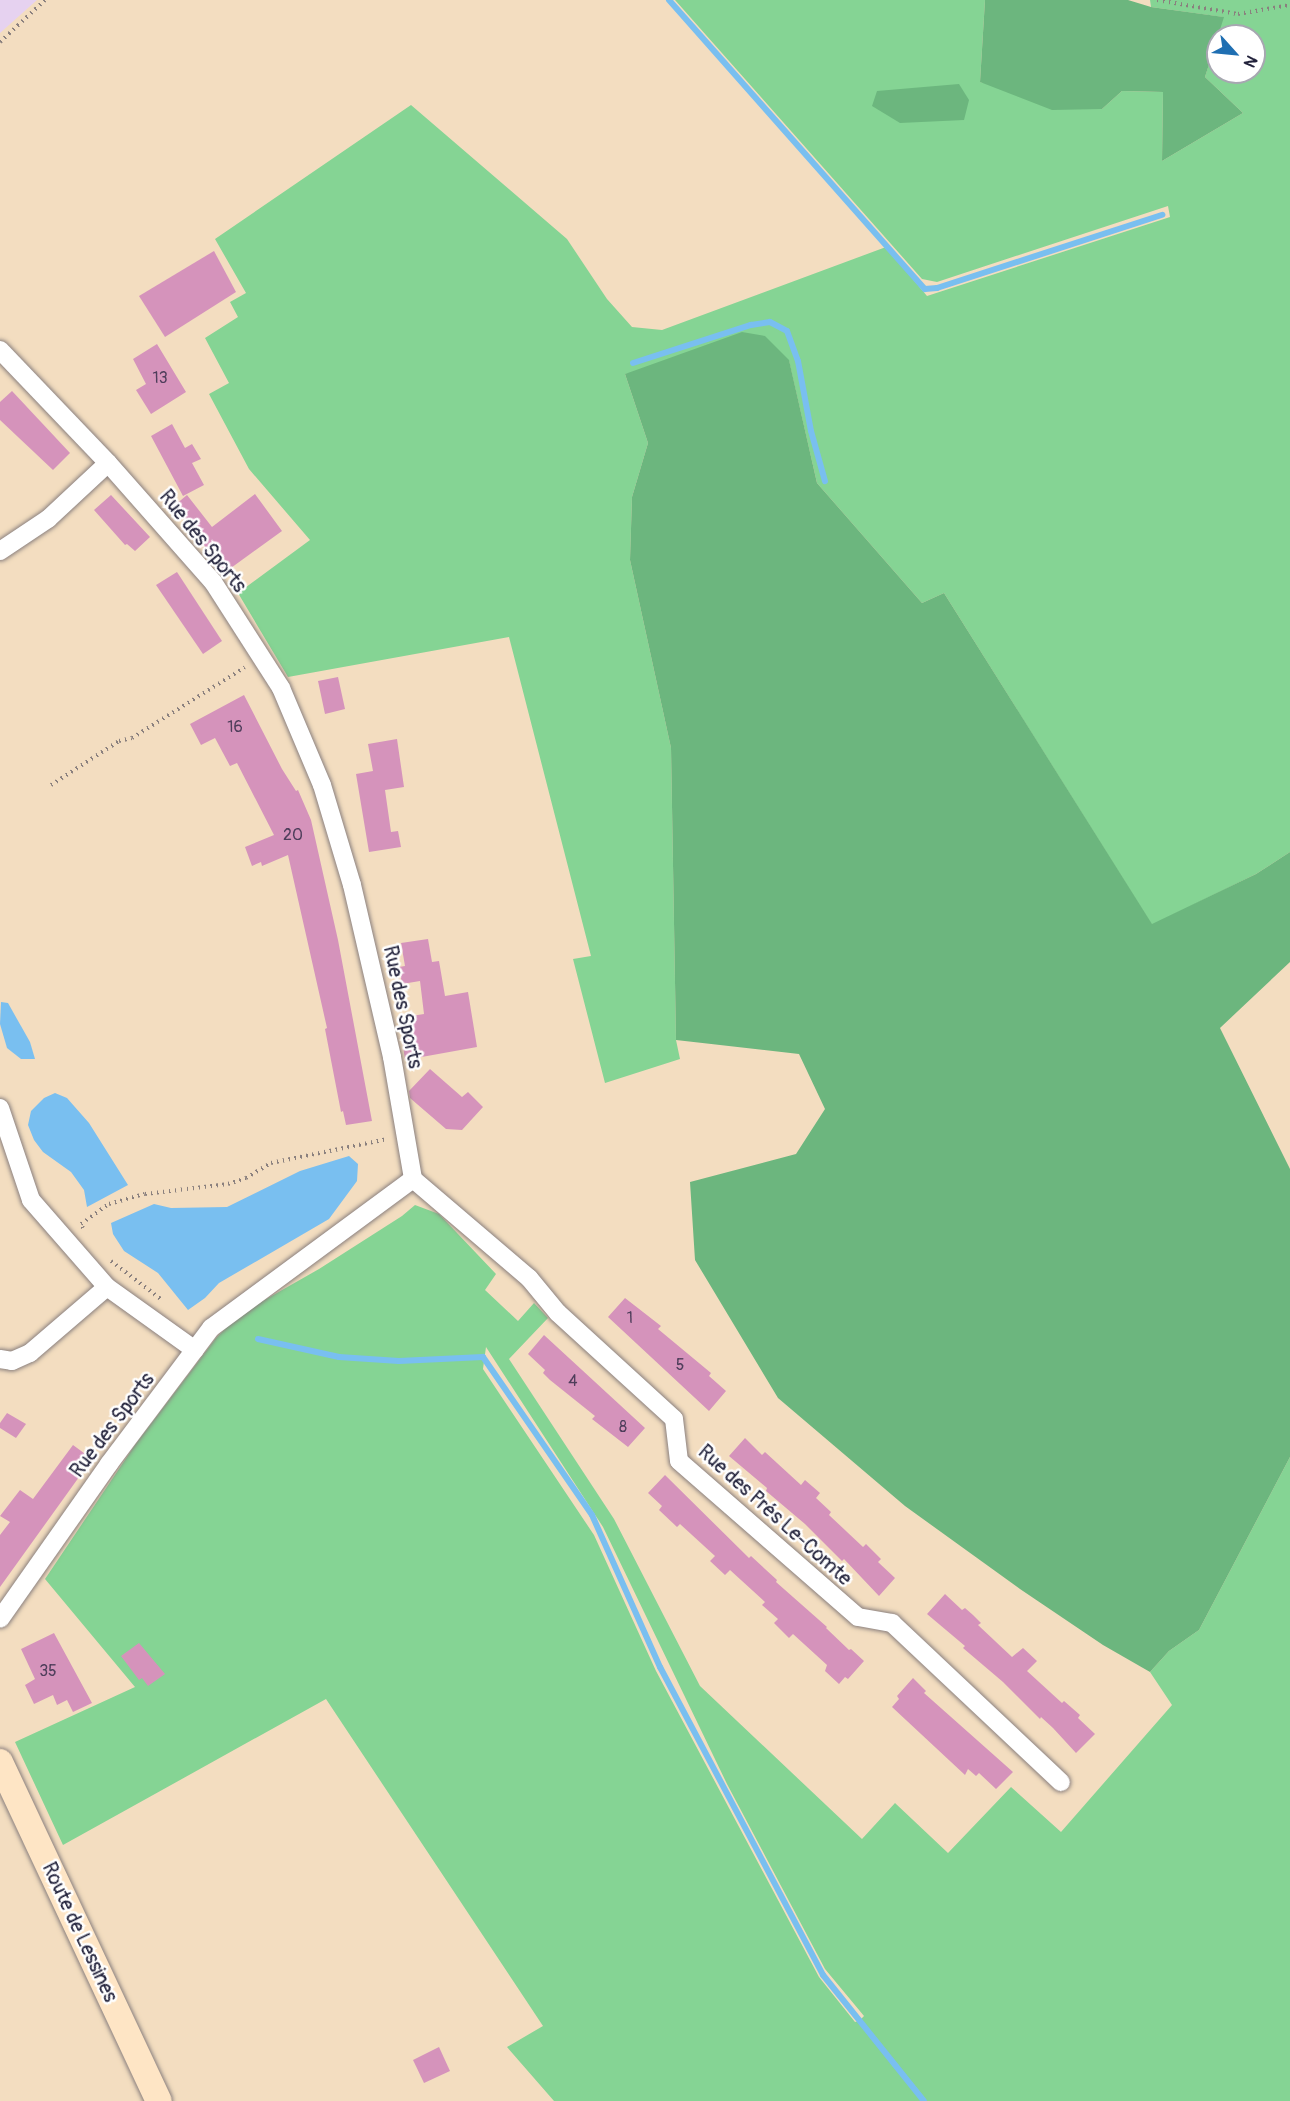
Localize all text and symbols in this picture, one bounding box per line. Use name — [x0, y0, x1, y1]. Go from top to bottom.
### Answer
north arrow — [1206, 24, 1266, 84]
text: N — [1239, 52, 1262, 71]
house number: 13 — [152, 368, 168, 388]
street label: Rue des Sports — [154, 485, 252, 597]
house number: 16 — [227, 717, 243, 737]
house number: 20 — [283, 825, 303, 845]
street label: Rue des Sports — [378, 943, 428, 1071]
house number: 1 — [627, 1308, 633, 1328]
house number: 5 — [676, 1355, 684, 1375]
street label: Rue des Sports — [65, 1368, 159, 1482]
house number: 4 — [568, 1371, 578, 1391]
house number: 8 — [619, 1417, 627, 1437]
street label: Rue des Prés Le-Comte — [693, 1440, 857, 1590]
house number: 35 — [39, 1661, 57, 1681]
street label: Route de Lessines — [37, 1858, 123, 2006]

